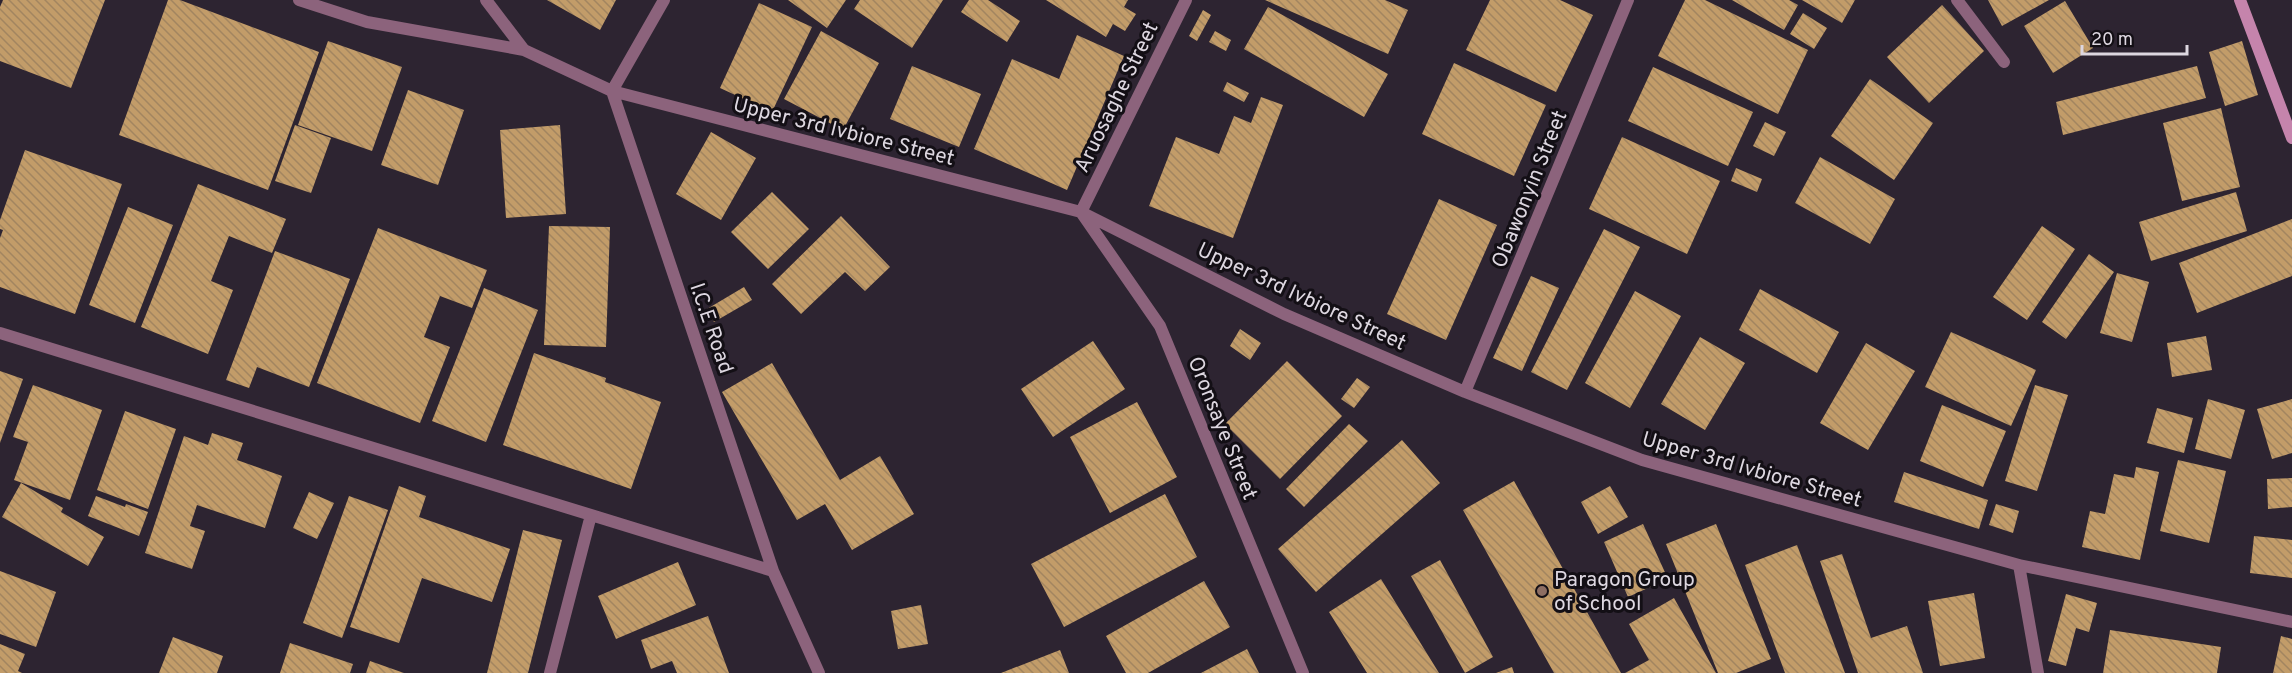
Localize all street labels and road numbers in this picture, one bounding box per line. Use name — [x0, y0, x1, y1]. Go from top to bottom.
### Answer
street label: Aruosaghe Street — [1069, 18, 1166, 177]
street label: Upper 3rd Ivbiore Street — [730, 92, 957, 173]
street label: Obawonyin Street — [1487, 107, 1574, 272]
street label: Upper 3rd Ivbiore Street — [1193, 237, 1410, 358]
street label: I.C.E Road — [682, 280, 739, 377]
street label: Oronsaye Street — [1181, 353, 1263, 504]
street label: Upper 3rd Ivbiore Street — [1639, 426, 1865, 515]

